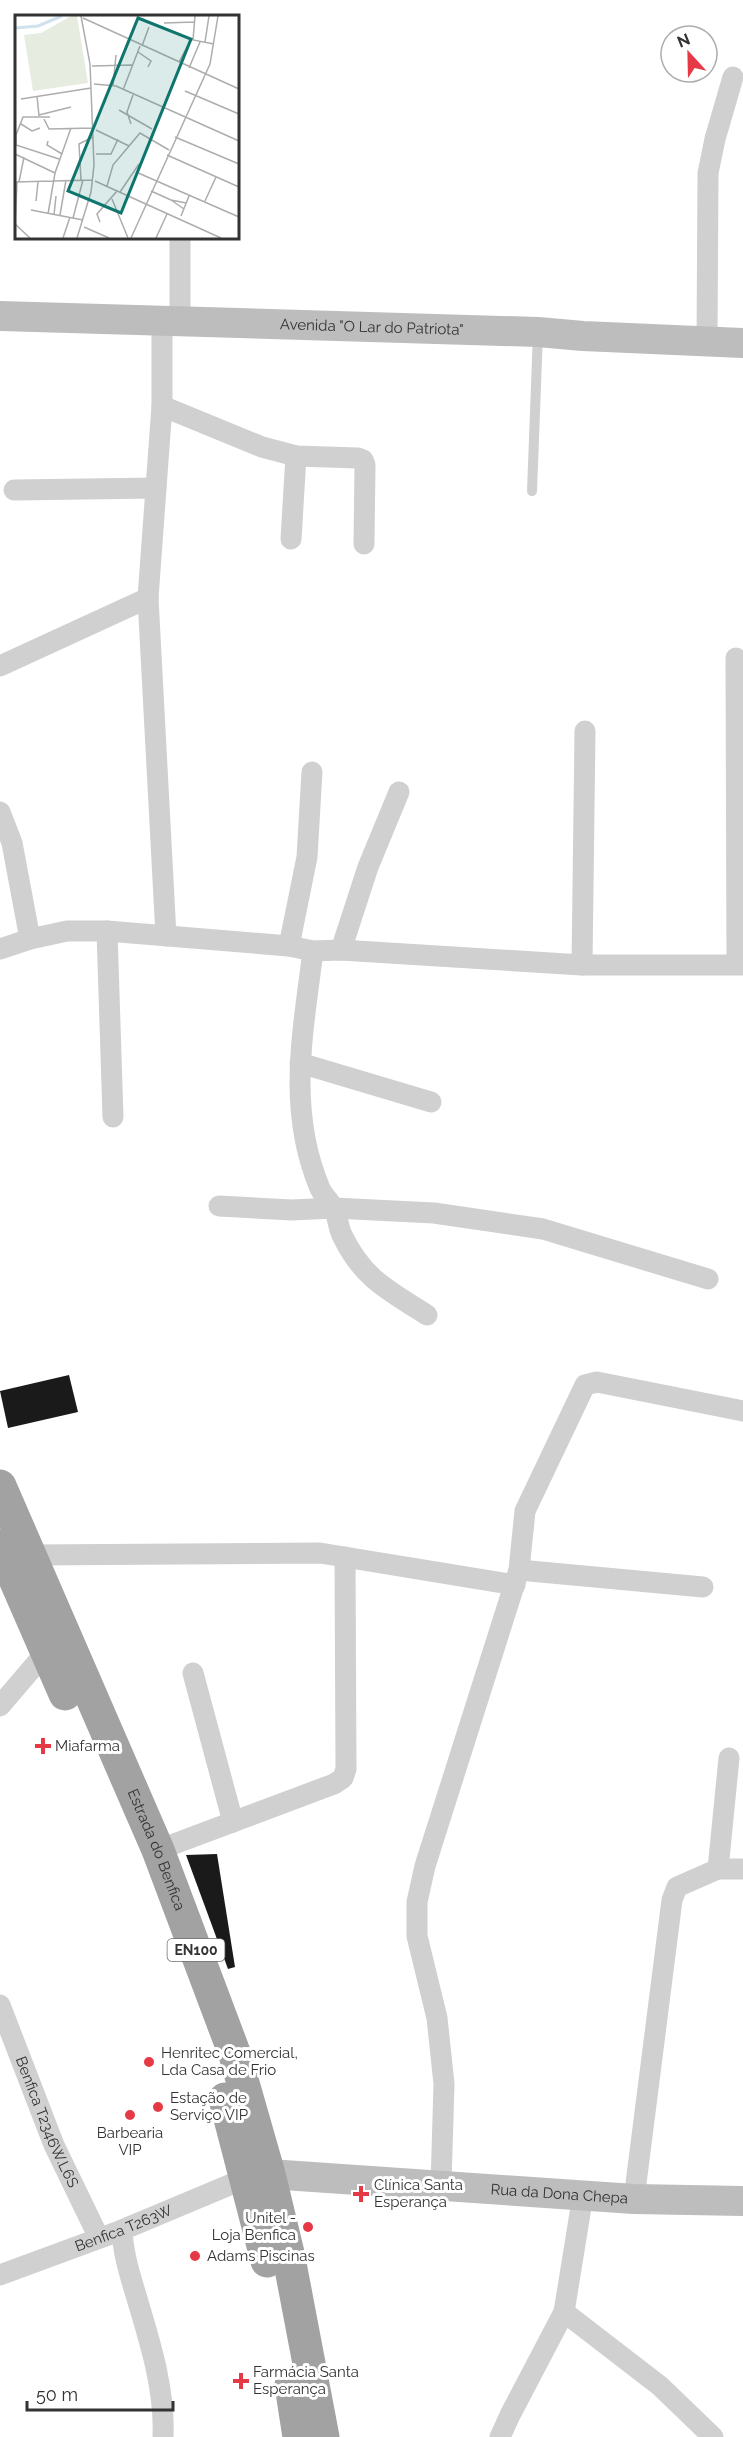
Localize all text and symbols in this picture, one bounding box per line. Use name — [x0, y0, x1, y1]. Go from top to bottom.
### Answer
inset map — [15, 15, 238, 238]
north arrow — [659, 24, 719, 84]
text: N — [674, 29, 693, 52]
street label: Avenida "O Lar do Patriota" — [280, 315, 464, 339]
place label: Miafarma — [55, 1737, 120, 1755]
marker: Miafarma — [36, 1739, 50, 1753]
street label: Estrada do Benfica — [124, 1786, 189, 1913]
road number: EN100 — [168, 1939, 224, 1961]
place label: Henritec Comercial, Lda Casa de Frio — [161, 2044, 298, 2079]
street label: Benfica T2346W.L6S — [12, 2054, 82, 2190]
marker: Henritec Comercial, Lda Casa de Frio — [142, 2055, 156, 2069]
place label: Estação de Serviço VIP — [170, 2089, 248, 2124]
marker: Estação de Serviço VIP — [151, 2100, 165, 2114]
marker: Barbearia VIP — [123, 2108, 137, 2122]
place label: Barbearia VIP — [97, 2124, 163, 2159]
place label: Clínica Santa Esperança — [374, 2176, 463, 2211]
street label: Rua da Dona Chepa — [490, 2180, 629, 2208]
marker: Clínica Santa Esperança — [352, 2185, 370, 2203]
street label: Benfica T263W — [72, 2201, 175, 2256]
place label: Unitel - Loja Benfica — [212, 2209, 296, 2244]
marker: Unitel - Loja Benfica — [301, 2220, 315, 2234]
place label: Adams Piscinas — [207, 2247, 315, 2265]
marker: Adams Piscinas — [188, 2249, 202, 2263]
place label: Farmácia Santa Esperança — [253, 2363, 359, 2398]
scale bar — [27, 2374, 172, 2412]
marker: Farmácia Santa Esperança — [234, 2374, 248, 2388]
text: 50 m — [36, 2384, 78, 2405]

